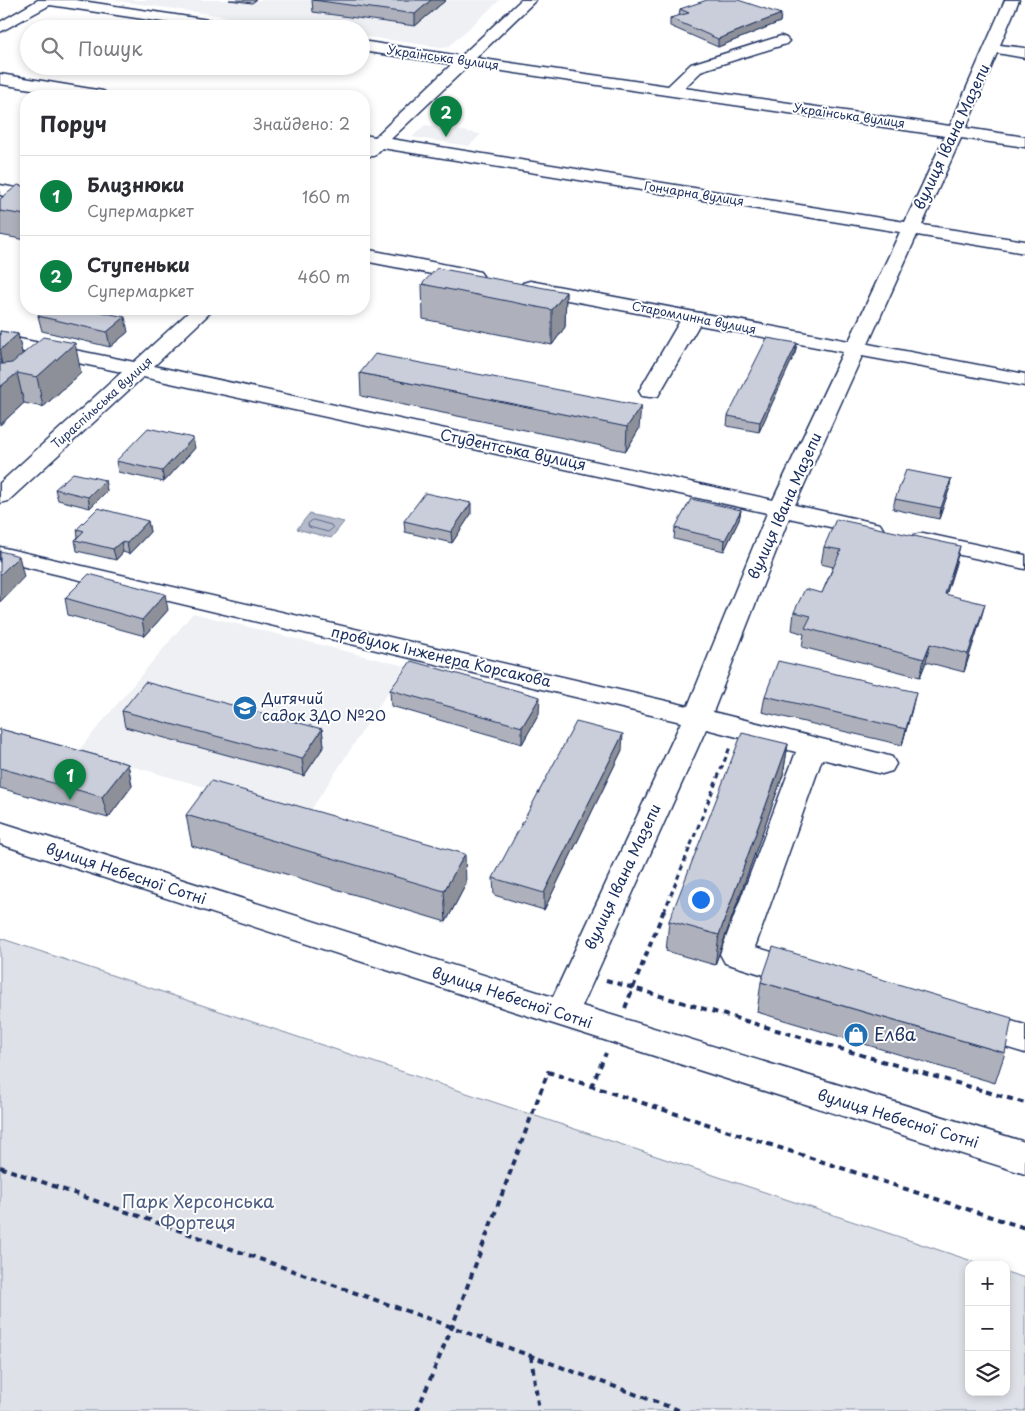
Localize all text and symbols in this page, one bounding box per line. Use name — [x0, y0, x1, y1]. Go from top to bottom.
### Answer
search box — [20, 20, 370, 75]
icon: search — [38, 34, 66, 62]
text: Пошук — [78, 34, 143, 62]
street label: Українська вулиця — [386, 40, 500, 74]
street label: вулиця Івана Мазепи — [907, 60, 995, 213]
pin: 2 — [430, 96, 462, 137]
street label: Українська вулиця — [792, 98, 906, 132]
text: Поруч — [40, 107, 107, 139]
text: Знайдено: 2 — [253, 111, 350, 135]
text: Близнюки — [87, 170, 184, 198]
street label: Гончарна вулиця — [643, 176, 745, 210]
text: 1 — [52, 184, 60, 208]
text: 160 m — [302, 184, 350, 208]
text: Супермаркет — [87, 198, 194, 222]
text: Ступеньки — [87, 250, 190, 278]
text: 2 — [50, 264, 62, 288]
text: 460 m — [298, 264, 350, 288]
text: Супермаркет — [87, 278, 194, 302]
street label: Старомлинна вулиця — [630, 296, 758, 338]
street label: Тираспільська вулиця — [47, 352, 156, 453]
street label: Студентська вулиця — [438, 422, 589, 475]
street label: вулиця Івана Мазепи — [741, 428, 826, 583]
street label: провулок Інженера Корсакова — [329, 619, 554, 692]
place label: Дитячий садок ЗДО №20 — [261, 686, 386, 726]
school or university icon: Дитячий садок ЗДО №20 — [232, 695, 258, 721]
pin: 1 — [54, 759, 86, 800]
street label: вулиця Івана Мазепи — [578, 800, 666, 953]
street label: вулиця Небесної Сотні — [43, 836, 210, 909]
your location — [688, 887, 714, 913]
street label: вулиця Небесної Сотні — [429, 960, 596, 1033]
place label: Елва — [874, 1020, 917, 1047]
shop icon: Елва — [843, 1022, 869, 1048]
street label: вулиця Небесної Сотні — [815, 1082, 982, 1153]
park label: Парк Херсонська Фортеця — [122, 1187, 275, 1235]
map controls — [965, 1261, 1010, 1396]
button: + — [965, 1261, 1010, 1306]
button: − — [965, 1306, 1010, 1351]
button: layers — [965, 1351, 1010, 1396]

